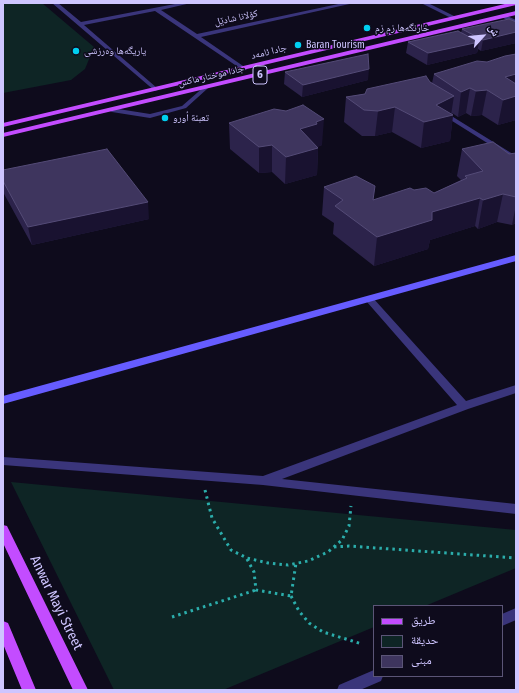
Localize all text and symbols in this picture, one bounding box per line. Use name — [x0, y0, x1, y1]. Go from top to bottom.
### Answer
street label: کۆلانا شادێل — [213, 8, 259, 28]
north arrow — [463, 16, 503, 56]
place label: خارنگەها زم زم — [375, 22, 429, 34]
text: ش — [486, 22, 503, 38]
marker: خارنگەها زم زم — [362, 23, 372, 33]
place label: Baran Tourism — [306, 39, 365, 51]
marker: Baran Tourism — [293, 40, 303, 50]
street label: جادا ئامەد — [250, 42, 288, 62]
place label: ياريگەها وەرزشی — [84, 45, 146, 57]
marker: ياريگەها وەرزشی — [71, 46, 81, 56]
street label: جادا موختار ماكس — [177, 63, 245, 89]
road number: 6 — [253, 66, 267, 84]
place label: تعبئة أورو — [173, 112, 209, 124]
marker: تعبئة أورو — [160, 113, 170, 123]
street label: Anwar Mayi Street — [26, 553, 86, 653]
legend — [373, 605, 503, 677]
text: طريق — [411, 613, 436, 627]
text: حديقة — [411, 633, 439, 647]
text: مبنى — [411, 653, 432, 667]

